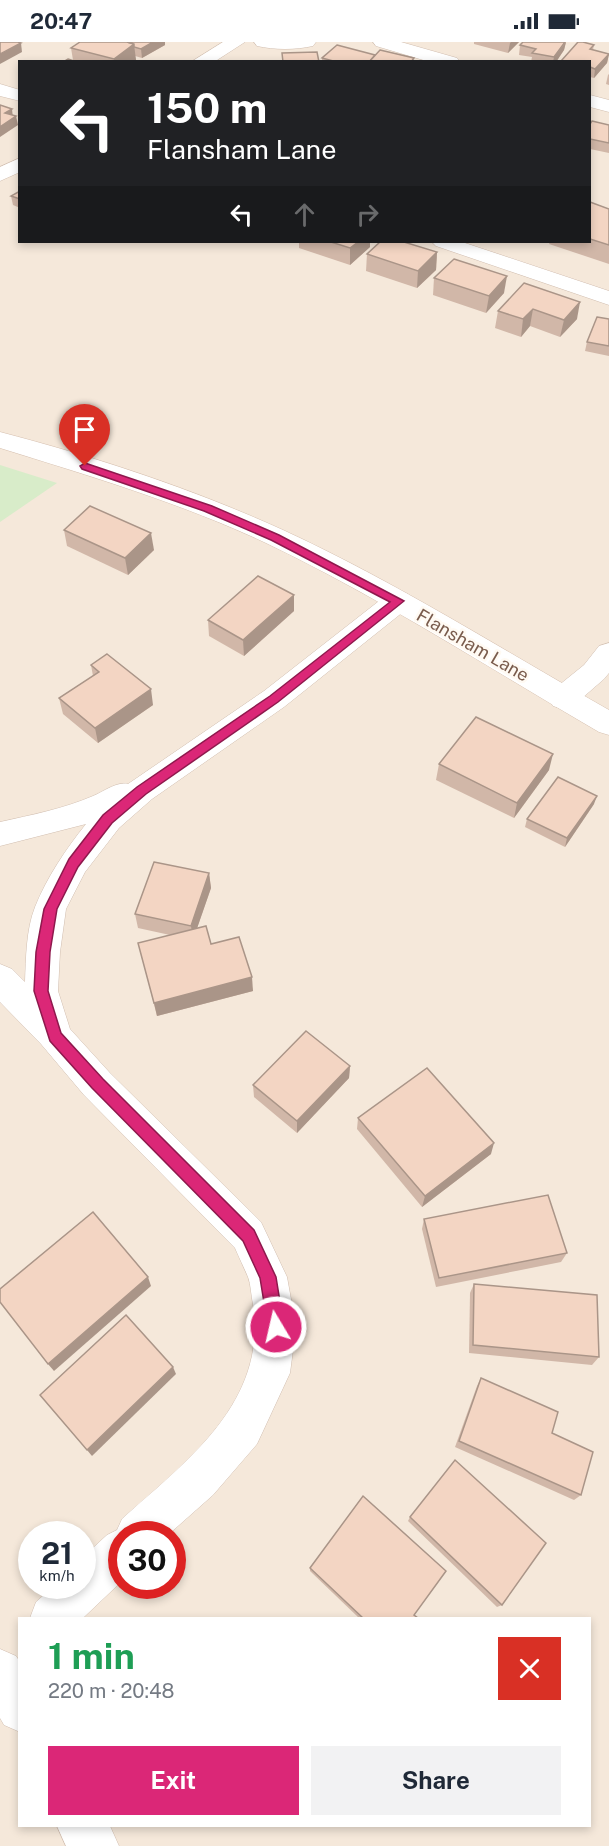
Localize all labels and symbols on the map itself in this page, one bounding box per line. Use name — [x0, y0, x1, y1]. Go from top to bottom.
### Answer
pin — [59, 404, 110, 466]
street label: Flansham Lane — [413, 604, 533, 686]
position arrow — [244, 1295, 308, 1359]
speed limit sign: 30 — [108, 1521, 186, 1599]

